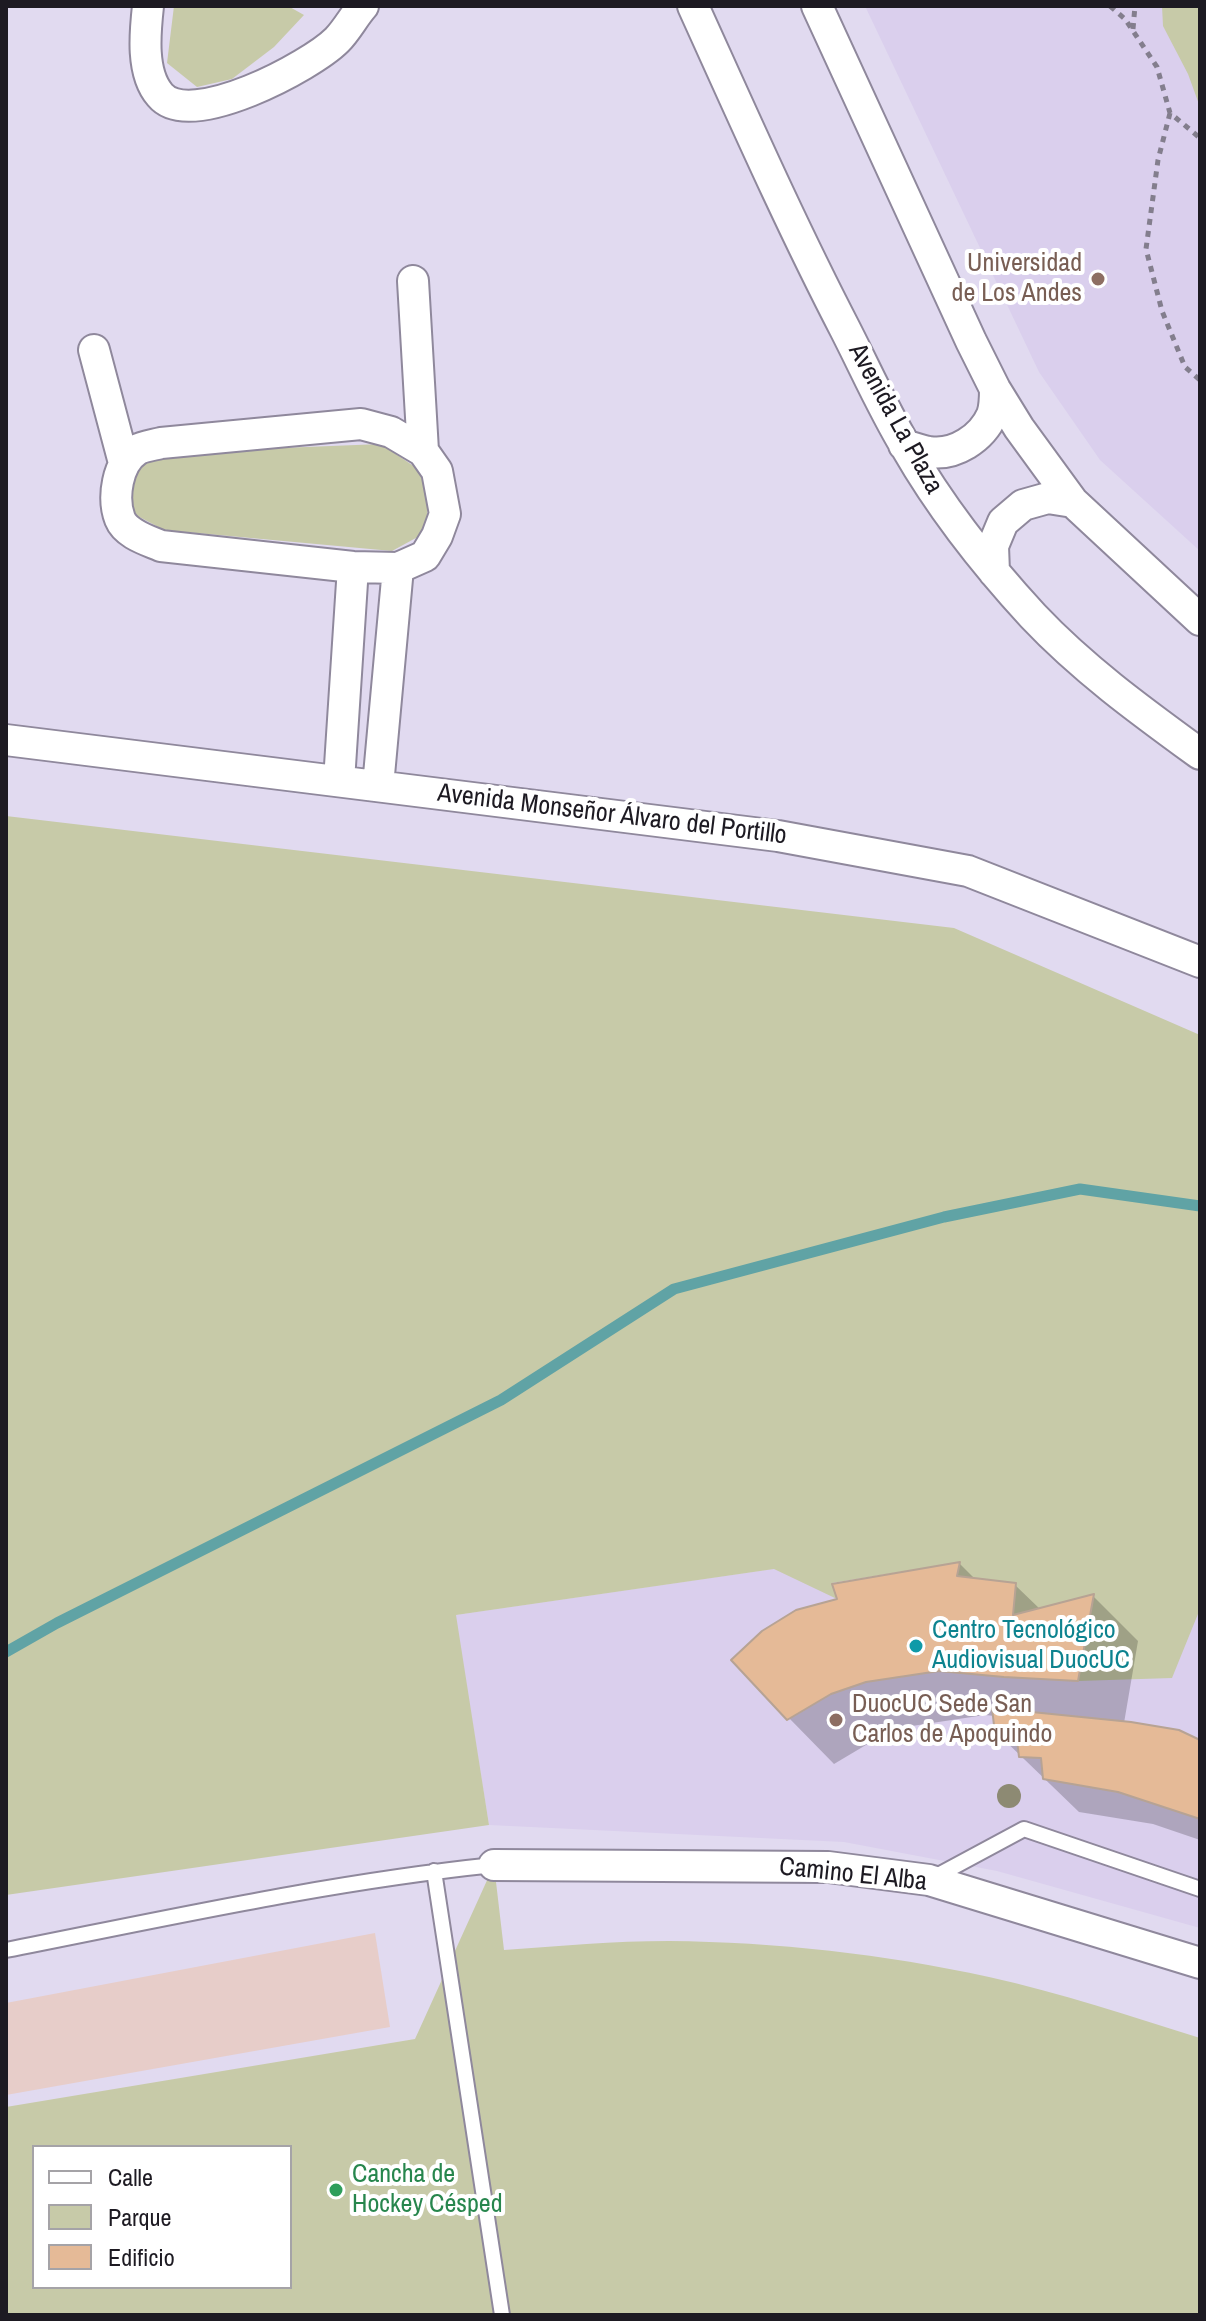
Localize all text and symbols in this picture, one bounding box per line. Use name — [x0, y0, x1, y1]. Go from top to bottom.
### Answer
place label: Universidad de Los Andes — [952, 248, 1082, 310]
marker: Universidad de Los Andes — [1089, 270, 1107, 288]
street label: Avenida La Plaza — [841, 339, 949, 499]
street label: Avenida Monseñor Álvaro del Portillo — [436, 778, 788, 852]
place label: Centro Tecnológico Audiovisual DuocUC — [932, 1615, 1130, 1676]
marker: Centro Tecnológico Audiovisual DuocUC — [907, 1637, 925, 1655]
place label: DuocUC Sede San Carlos de Apoquindo — [852, 1689, 1052, 1750]
marker: DuocUC Sede San Carlos de Apoquindo — [827, 1711, 845, 1729]
street label: Camino El Alba — [778, 1852, 928, 1898]
legend — [32, 2145, 292, 2289]
place label: Cancha de Hockey Césped — [352, 2159, 502, 2220]
text: Calle — [108, 2161, 153, 2193]
marker: Cancha de Hockey Césped — [327, 2181, 345, 2199]
text: Parque — [108, 2201, 171, 2233]
text: Edificio — [108, 2241, 175, 2273]

